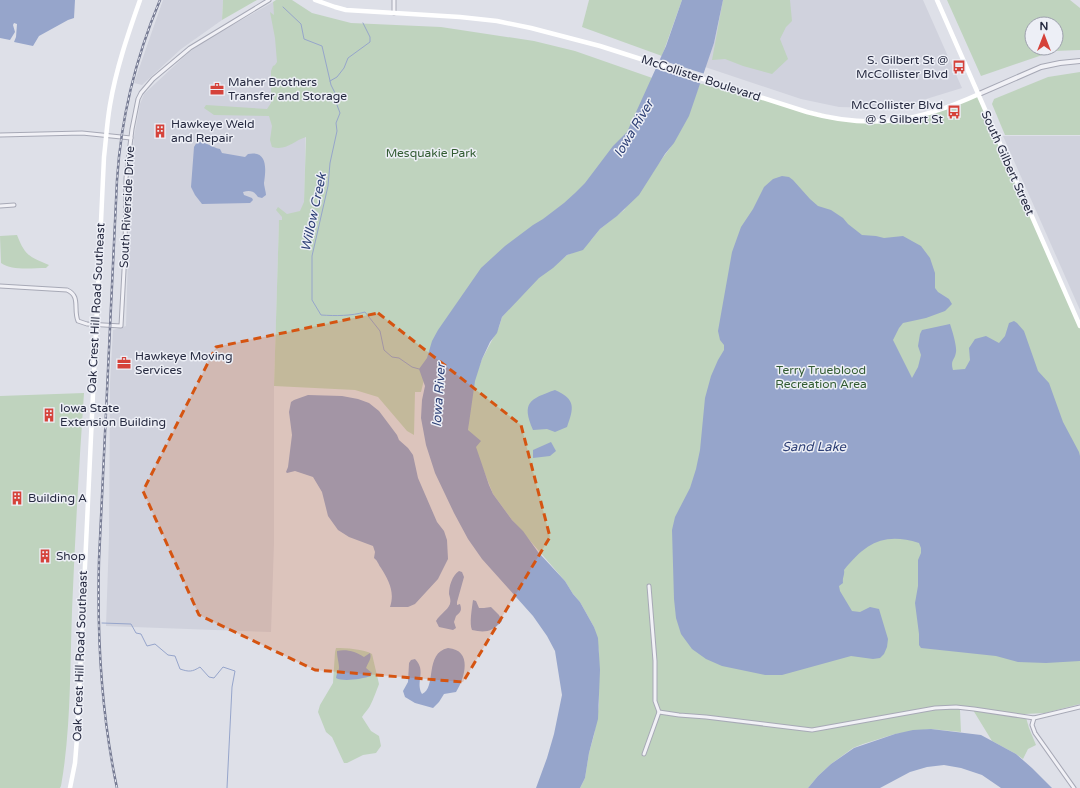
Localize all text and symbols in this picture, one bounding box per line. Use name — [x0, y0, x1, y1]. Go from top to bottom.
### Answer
north arrow — [1024, 16, 1064, 56]
text: N — [1040, 20, 1048, 33]
street label: McCollister Boulevard — [640, 52, 762, 104]
place label: S. Gilbert St @ McCollister Blvd — [856, 53, 948, 81]
bus stop icon: S. Gilbert St @ McCollister Blvd — [951, 59, 967, 75]
place label: Maher Brothers Transfer and Storage — [228, 75, 347, 103]
office icon: Maher Brothers Transfer and Storage — [209, 81, 225, 97]
water label: Iowa River — [611, 95, 658, 160]
place label: McCollister Blvd @ S Gilbert St — [851, 98, 943, 126]
bus stop icon: McCollister Blvd @ S Gilbert St — [946, 104, 962, 120]
street label: South Gilbert Street — [979, 109, 1038, 218]
place label: Hawkeye Weld and Repair — [171, 117, 255, 145]
building icon: Hawkeye Weld and Repair — [152, 123, 168, 139]
street label: South Riverside Drive — [117, 146, 137, 268]
park label: Mesquakie Park — [386, 146, 477, 160]
water label: Willow Creek — [298, 171, 330, 253]
street label: Oak Crest Hill Road Southeast — [85, 222, 107, 394]
place label: Hawkeye Moving Services — [135, 349, 233, 377]
office icon: Hawkeye Moving Services — [116, 355, 132, 371]
water label: Iowa River — [429, 361, 449, 427]
park label: Terry Trueblood Recreation Area — [775, 363, 867, 391]
place label: Iowa State Extension Building — [60, 401, 166, 429]
building icon: Iowa State Extension Building — [41, 407, 57, 423]
water label: Sand Lake — [782, 439, 847, 455]
building icon: Building A — [9, 490, 25, 506]
place label: Building A — [28, 491, 87, 505]
building icon: Shop — [37, 548, 53, 564]
place label: Shop — [56, 549, 85, 563]
street label: Oak Crest Hill Road Southeast — [70, 570, 90, 742]

